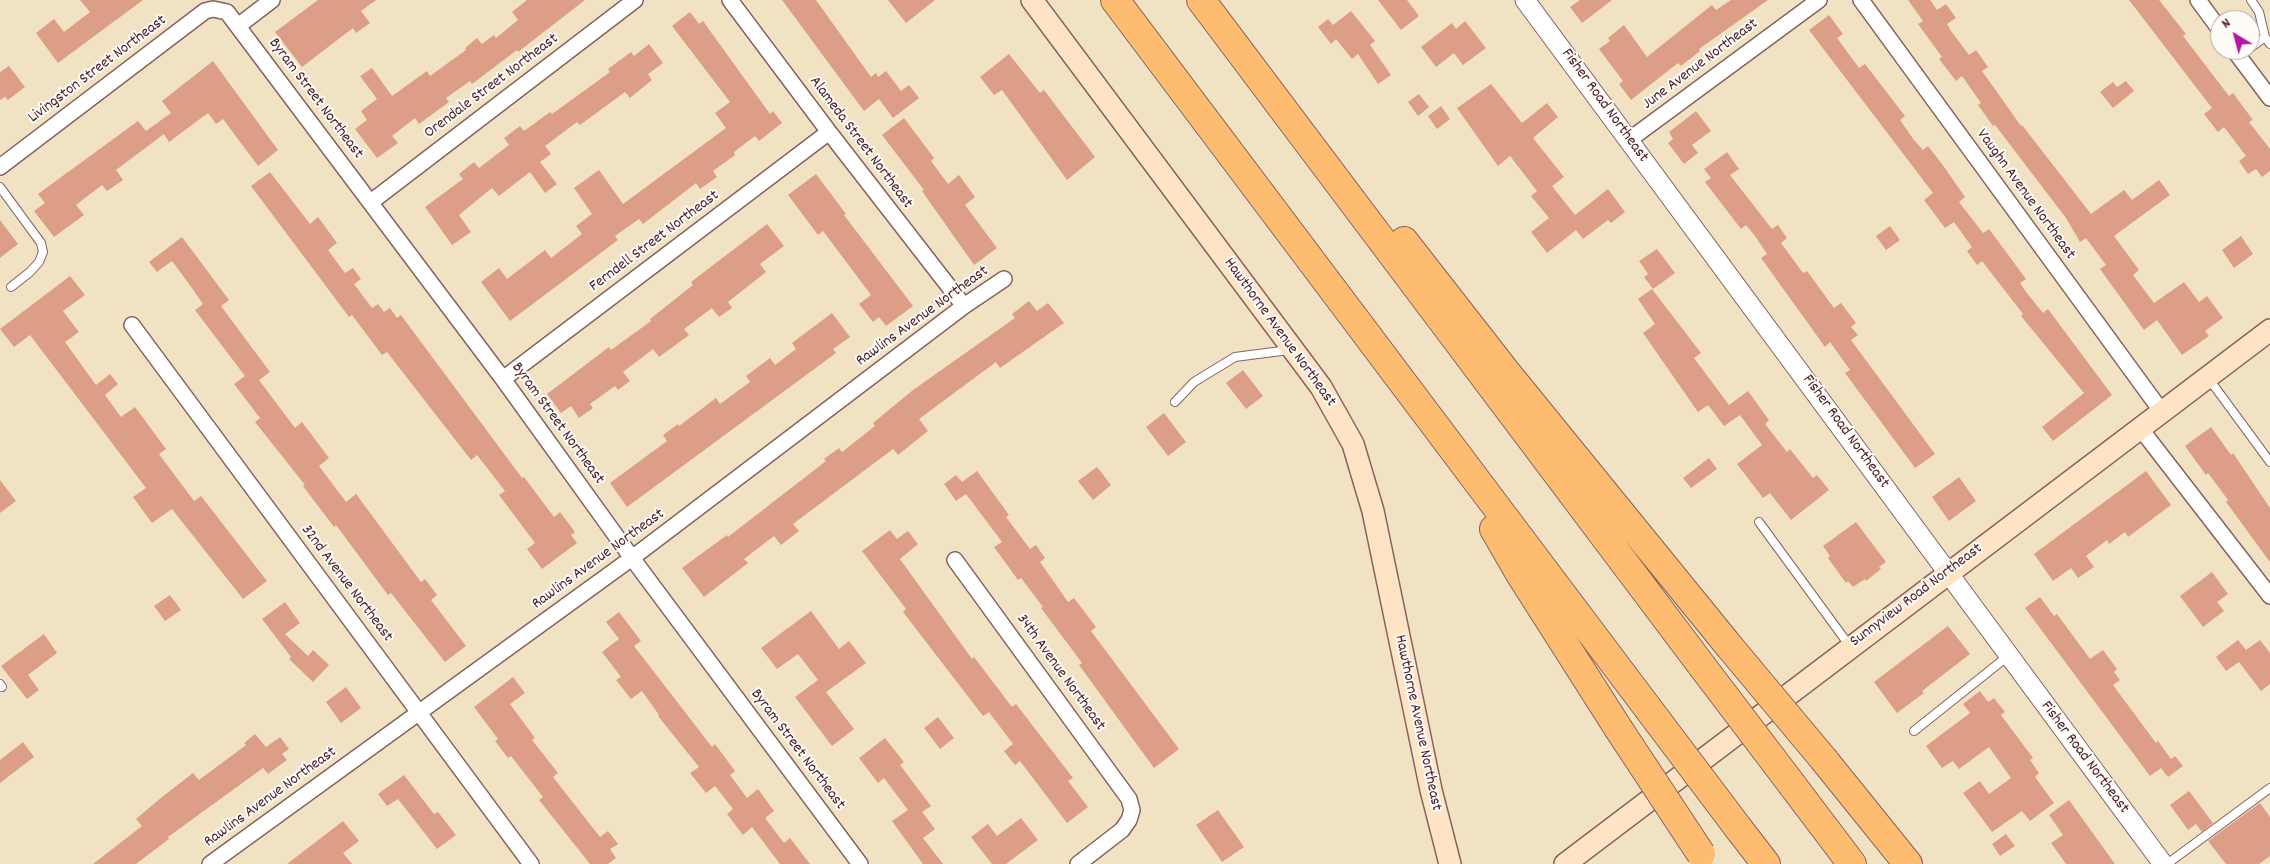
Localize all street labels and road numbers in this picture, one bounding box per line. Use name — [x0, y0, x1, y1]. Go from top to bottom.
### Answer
street label: Livingston Street Northeast — [25, 12, 171, 128]
street label: June Avenue Northeast — [1639, 15, 1763, 115]
street label: Orendale Street Northeast — [421, 30, 563, 144]
street label: Byram Street Northeast — [263, 35, 367, 163]
street label: Fisher Road Northeast — [1556, 45, 1652, 167]
street label: Alameda Street Northeast — [804, 73, 916, 213]
street label: Vaughn Avenue Northeast — [1971, 126, 2079, 264]
street label: Ferndell Street Northeast — [586, 187, 724, 297]
street label: Hawthorne Avenue Northeast — [1219, 255, 1339, 411]
street label: Rawlins Avenue Northeast — [853, 263, 993, 371]
street label: Byram Street Northeast — [506, 359, 608, 489]
street label: Fisher Road Northeast — [1797, 371, 1893, 493]
street label: Rawlins Avenue Northeast — [529, 506, 669, 614]
street label: 32nd Avenue Northeast — [296, 522, 396, 646]
street label: Sunnyview Road Northeast — [1847, 540, 1987, 652]
street label: 34th Avenue Northeast — [1011, 611, 1109, 735]
street label: Hawthorne Avenue Northeast — [1389, 633, 1445, 813]
street label: Byram Street Northeast — [745, 686, 849, 814]
street label: Fisher Road Northeast — [2035, 698, 2133, 818]
street label: Rawlins Avenue Northeast — [201, 744, 341, 852]

